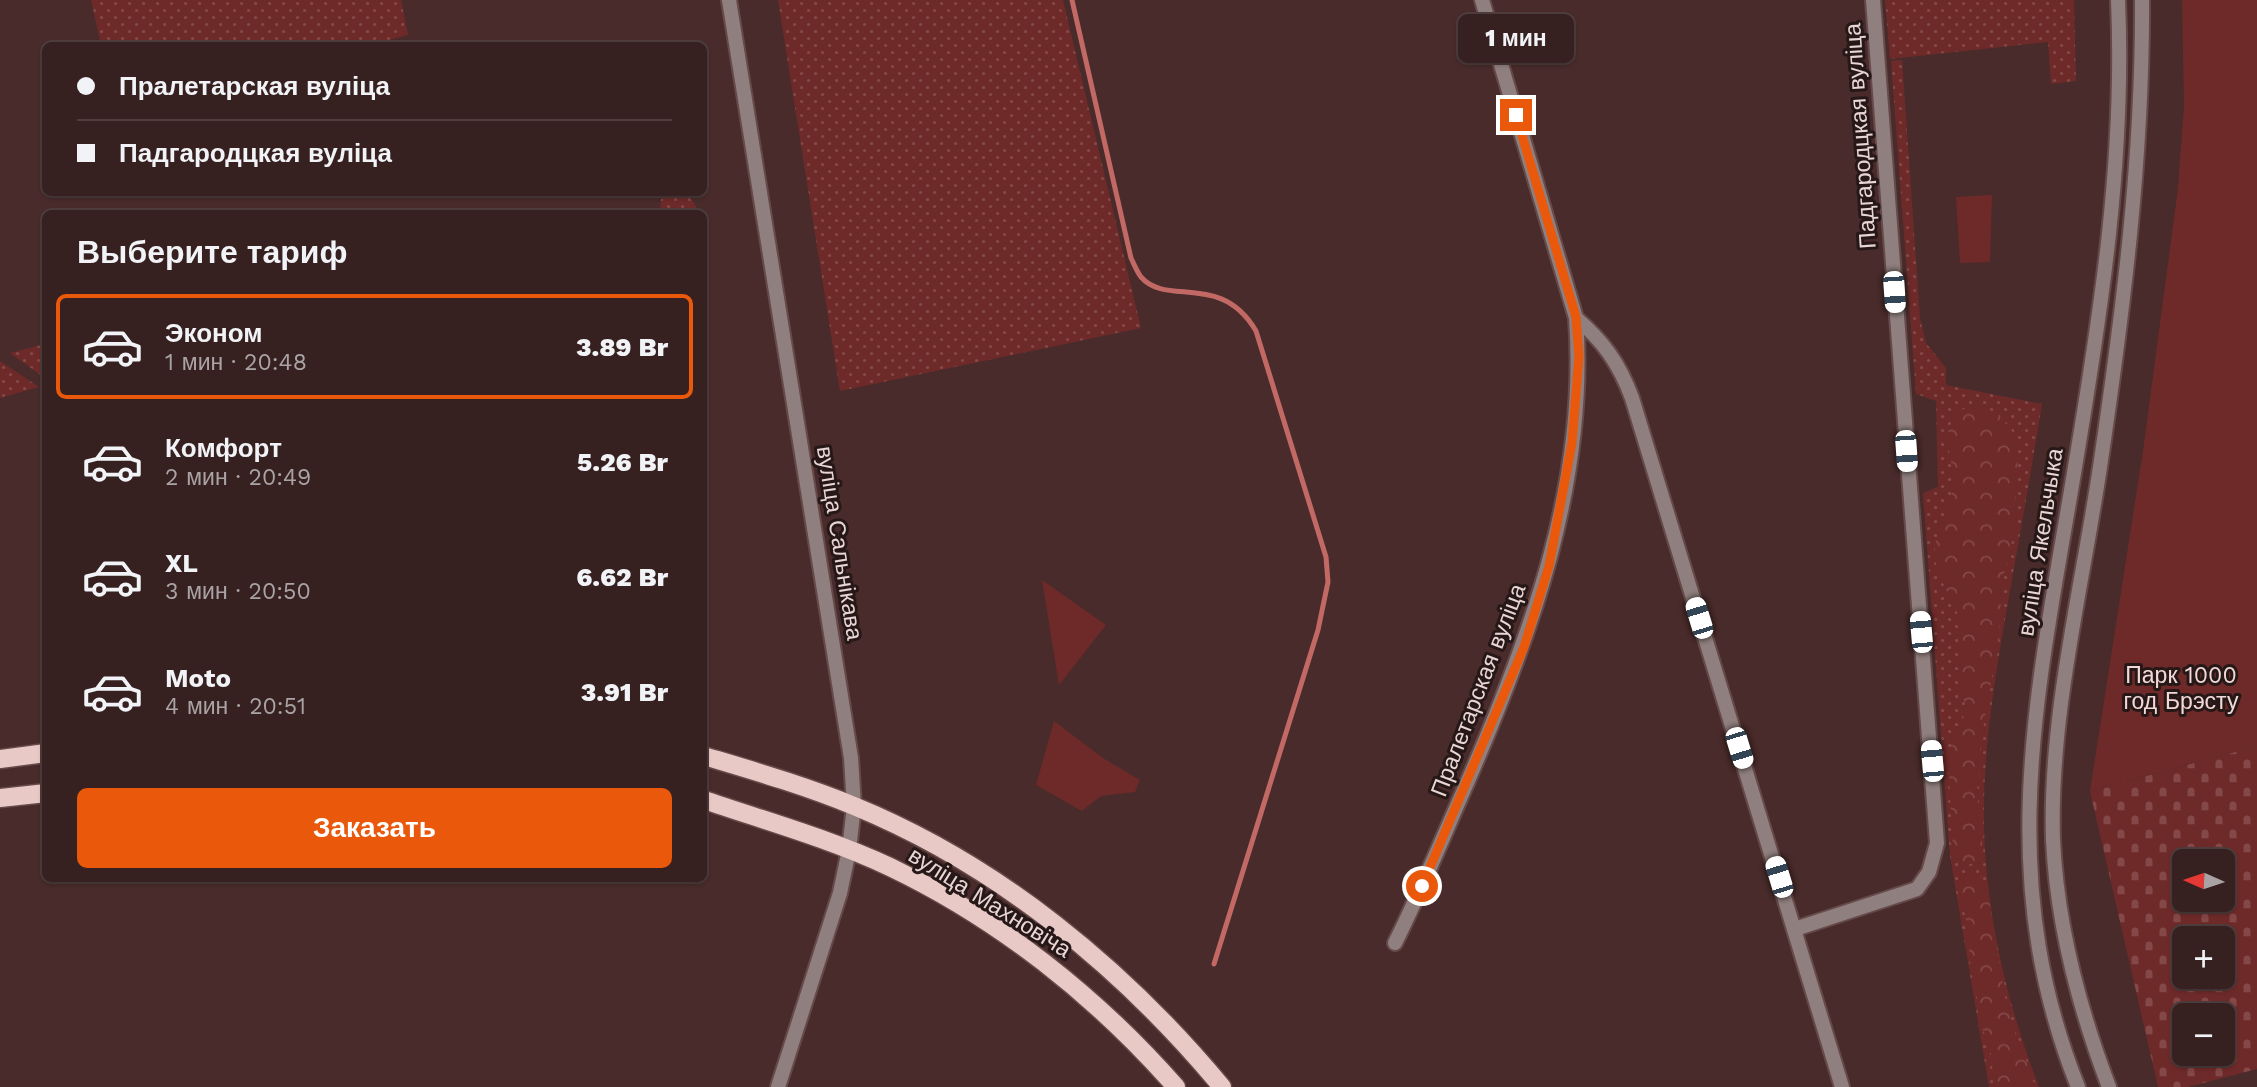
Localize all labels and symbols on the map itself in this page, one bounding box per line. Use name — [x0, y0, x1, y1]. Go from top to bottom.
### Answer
callout: 1 мин — [1458, 13, 1574, 62]
street label: Падгародцкая вуліца — [1839, 22, 1882, 250]
route end — [1500, 99, 1532, 131]
car — [1883, 270, 1906, 314]
car — [1895, 429, 1918, 473]
street label: вуліца Сальнікава — [811, 444, 868, 642]
street label: вуліца Якельчыка — [2012, 446, 2069, 638]
street label: Пралетарская вуліца — [1425, 580, 1532, 800]
car — [1683, 595, 1716, 641]
car — [1909, 610, 1934, 654]
park label: Парк 1000 год Брэсту — [2124, 662, 2239, 715]
car — [1723, 725, 1756, 771]
car — [1920, 739, 1945, 783]
street label: вуліца Махновіча — [904, 842, 1076, 963]
north arrow — [2172, 849, 2235, 912]
car — [1763, 854, 1796, 900]
route start — [1406, 870, 1438, 902]

